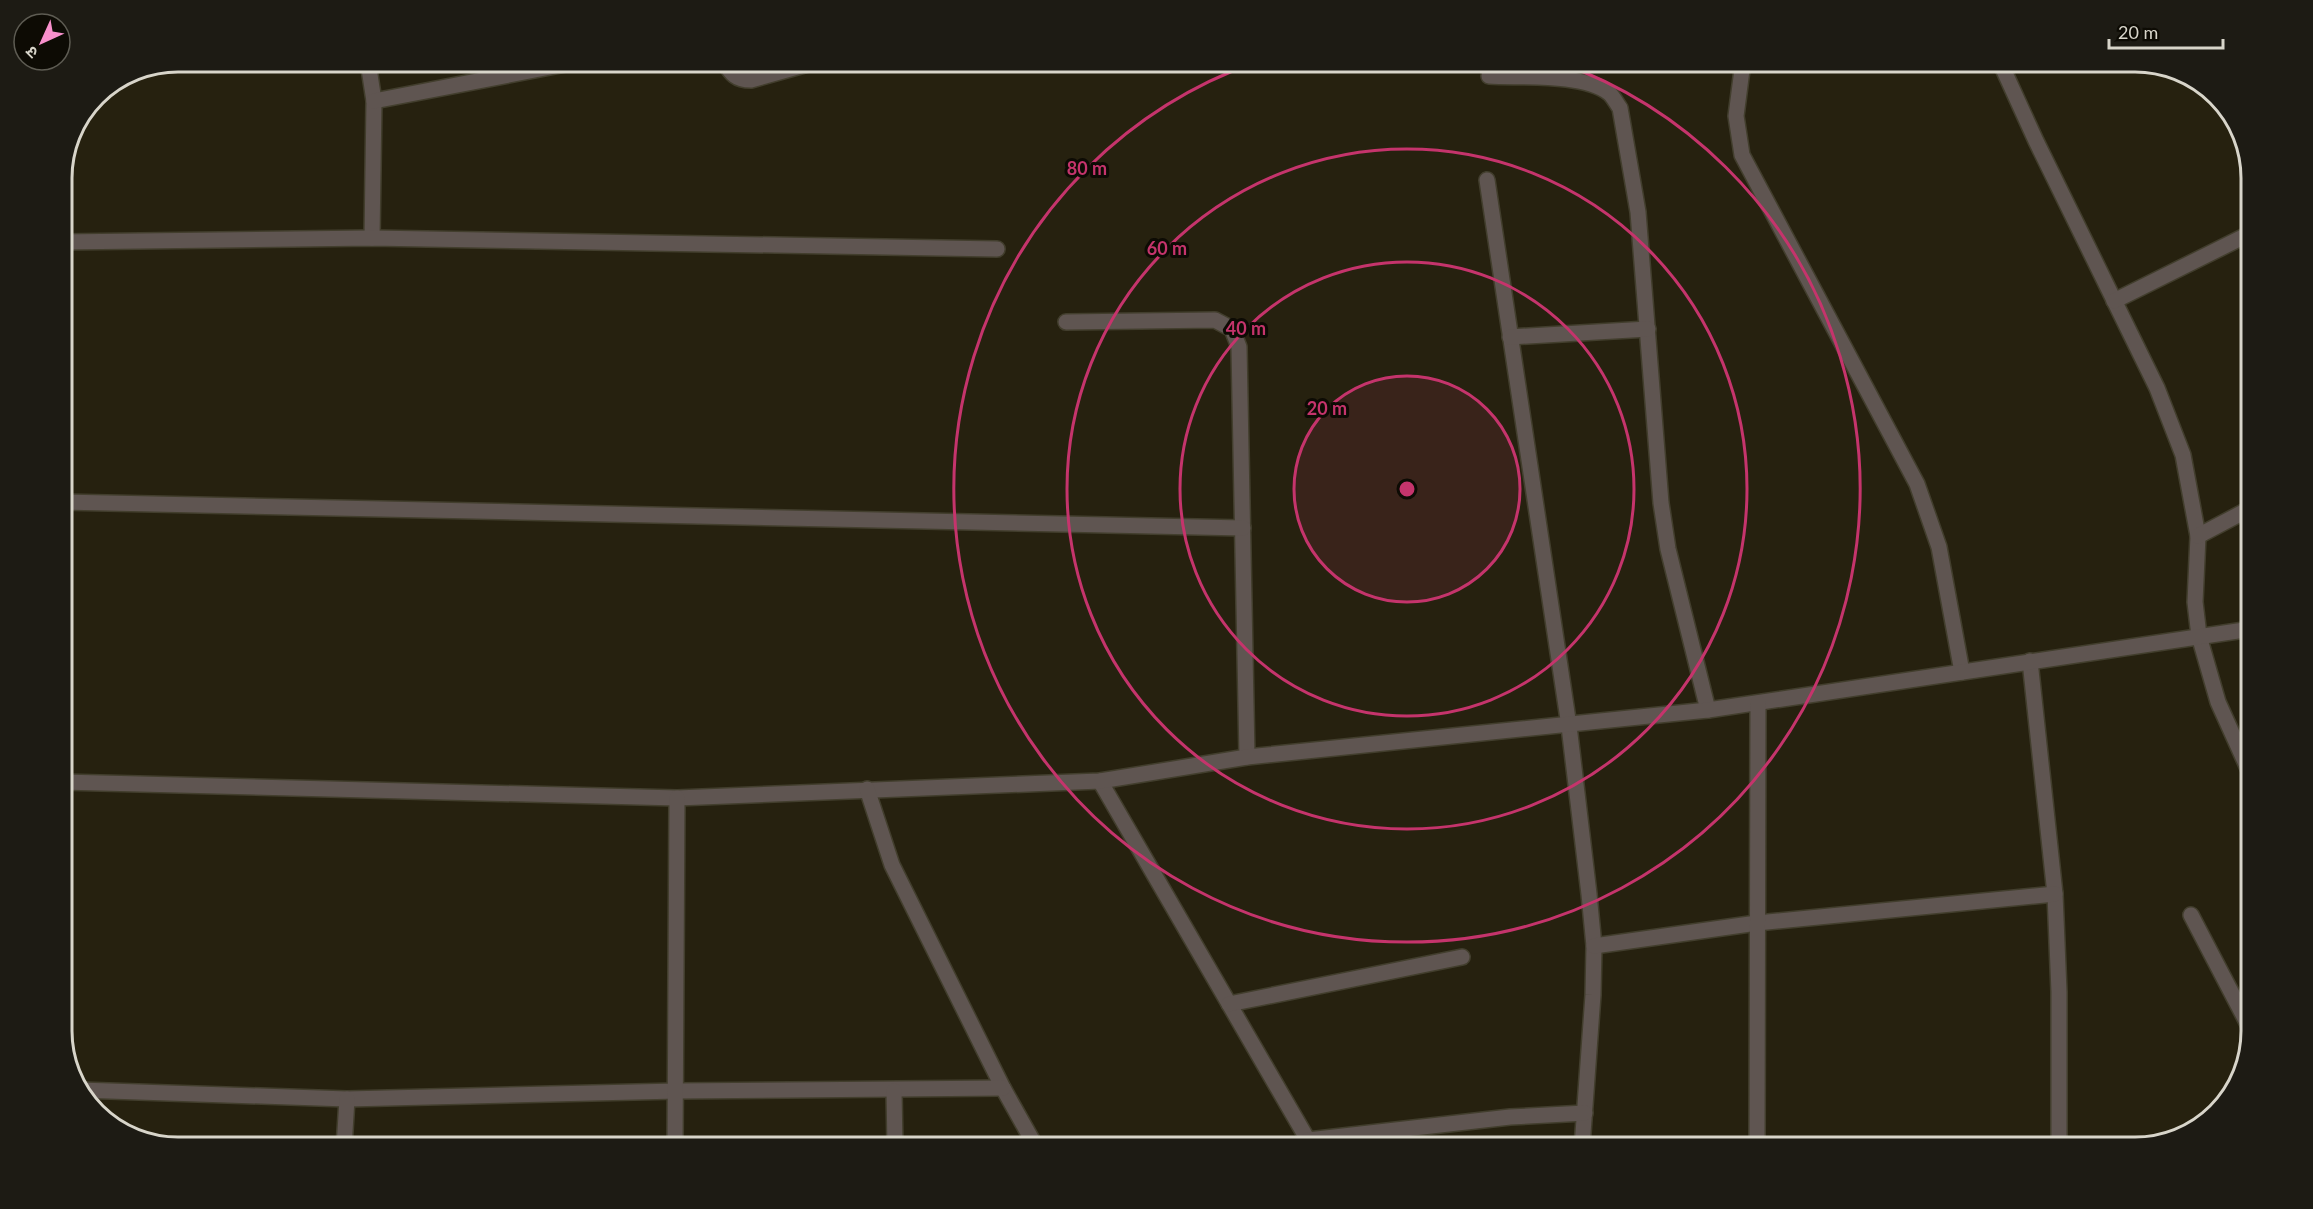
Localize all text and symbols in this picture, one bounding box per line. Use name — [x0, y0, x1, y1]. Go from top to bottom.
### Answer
north arrow — [12, 12, 72, 72]
scale bar — [2109, 12, 2223, 50]
text: 20 m — [2118, 21, 2158, 43]
text: उ — [21, 42, 41, 63]
text: 80 m — [1067, 157, 1107, 179]
text: 60 m — [1147, 237, 1187, 259]
text: 40 m — [1226, 317, 1266, 339]
text: 20 m — [1307, 397, 1347, 419]
centre of rings — [1397, 479, 1417, 499]

